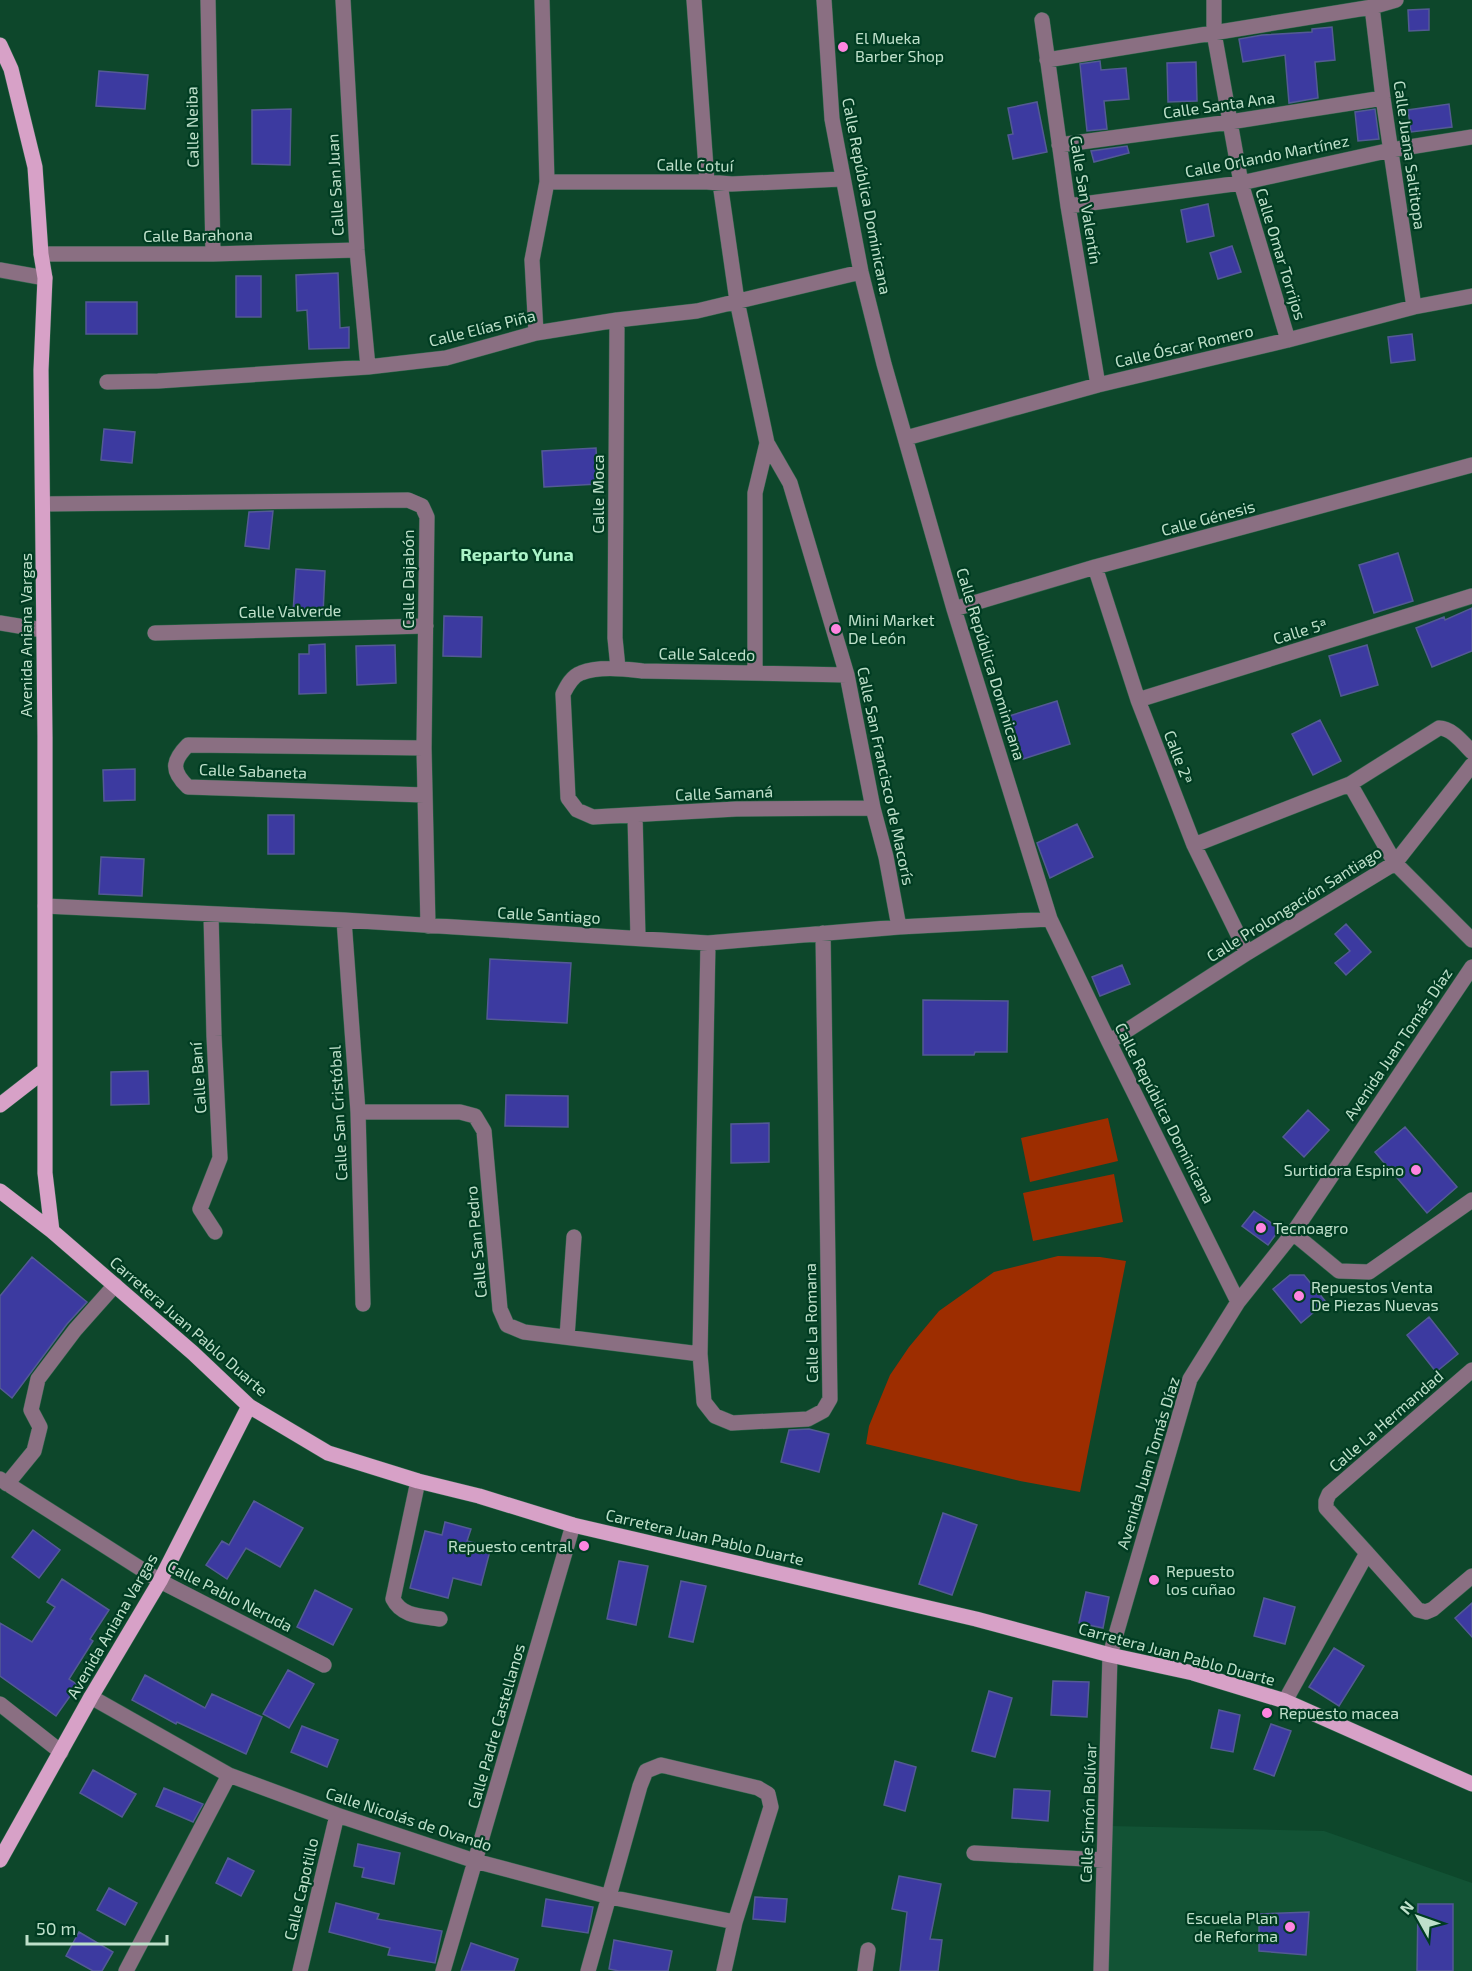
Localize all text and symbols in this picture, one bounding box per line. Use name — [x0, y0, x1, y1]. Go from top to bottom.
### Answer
place label: El Mueka Barber Shop — [855, 28, 944, 65]
marker: El Mueka Barber Shop — [836, 40, 850, 54]
street label: Calle Juana Saltitopa — [1391, 79, 1430, 230]
street label: Calle Neiba — [181, 86, 202, 168]
street label: Calle Santa Ana — [1162, 87, 1276, 122]
street label: Calle República Dominicana — [839, 96, 896, 296]
street label: Calle Orlando Martínez — [1183, 130, 1351, 181]
street label: Calle San Juan — [322, 133, 347, 237]
street label: Calle San Valentín — [1067, 134, 1106, 266]
street label: Calle Cotuí — [656, 154, 735, 175]
street label: Calle Omar Torrijos — [1251, 186, 1311, 322]
street label: Calle Barahona — [143, 224, 253, 245]
street label: Calle Elías Piña — [427, 305, 537, 350]
street label: Calle Óscar Romero — [1113, 320, 1255, 371]
street label: Calle Moca — [588, 454, 607, 534]
street label: Calle Génesis — [1159, 496, 1257, 539]
street label: Calle Dajabón — [398, 529, 418, 629]
district label: Reparto Yuna — [460, 543, 574, 565]
street label: Avenida Aniana Vargas — [16, 553, 35, 717]
street label: Calle República Dominicana — [953, 565, 1030, 762]
street label: Calle Valverde — [239, 600, 341, 621]
place label: Mini Market De León — [848, 610, 935, 647]
street label: Calle 5ª — [1271, 613, 1329, 648]
marker: Mini Market De León — [829, 622, 843, 636]
street label: Calle Salcedo — [659, 643, 755, 664]
street label: Calle San Francisco de Macorís — [854, 665, 919, 887]
street label: Calle 2ª — [1161, 727, 1198, 786]
street label: Calle Sabaneta — [199, 759, 307, 782]
street label: Calle Samaná — [675, 781, 773, 804]
street label: Calle Prolongación Santiago — [1203, 842, 1385, 965]
street label: Calle Santiago — [497, 902, 601, 927]
street label: Avenida Juan Tomás Díaz — [1340, 964, 1456, 1123]
street label: Calle República Dominicana — [1112, 1019, 1219, 1206]
street label: Calle Baní — [185, 1041, 209, 1114]
street label: Calle San Cristóbal — [324, 1045, 351, 1181]
place label: Surtidora Espino — [1284, 1160, 1404, 1179]
marker: Surtidora Espino — [1409, 1163, 1423, 1177]
street label: Calle San Pedro — [461, 1185, 490, 1299]
place label: Tecnoagro — [1273, 1218, 1348, 1237]
marker: Tecnoagro — [1254, 1221, 1268, 1235]
street label: Carretera Juan Pablo Duarte — [107, 1252, 272, 1399]
street label: Calle La Romana — [800, 1263, 821, 1383]
place label: Repuestos Venta De Piezas Nuevas — [1311, 1277, 1439, 1314]
marker: Repuestos Venta De Piezas Nuevas — [1292, 1289, 1306, 1303]
street label: Calle La Hermandad — [1325, 1366, 1447, 1475]
street label: Avenida Juan Tomás Díaz — [1112, 1374, 1183, 1551]
street label: Carretera Juan Pablo Duarte — [604, 1504, 806, 1569]
place label: Repuesto central — [448, 1536, 572, 1555]
marker: Repuesto central — [577, 1539, 591, 1553]
street label: Avenida Aniana Vargas — [62, 1550, 161, 1702]
street label: Calle Pablo Neruda — [165, 1556, 296, 1635]
place label: Repuesto los cuñao — [1166, 1561, 1236, 1598]
marker: Repuesto los cuñao — [1147, 1573, 1161, 1587]
street label: Carretera Juan Pablo Duarte — [1077, 1618, 1278, 1689]
street label: Calle Padre Castellanos — [463, 1641, 528, 1811]
place label: Repuesto macea — [1279, 1703, 1399, 1722]
marker: Repuesto macea — [1260, 1706, 1274, 1720]
street label: Calle Simón Bolívar — [1076, 1742, 1099, 1883]
street label: Calle Nicolás de Ovando — [324, 1783, 495, 1854]
street label: Calle Capotillo — [280, 1836, 322, 1942]
north arrow — [1388, 1887, 1448, 1947]
text: N — [1395, 1897, 1417, 1918]
scale bar — [27, 1908, 166, 1946]
place label: Escuela Plan de Reforma — [1186, 1908, 1278, 1945]
text: 50 m — [36, 1917, 76, 1939]
marker: Escuela Plan de Reforma — [1283, 1920, 1297, 1934]

